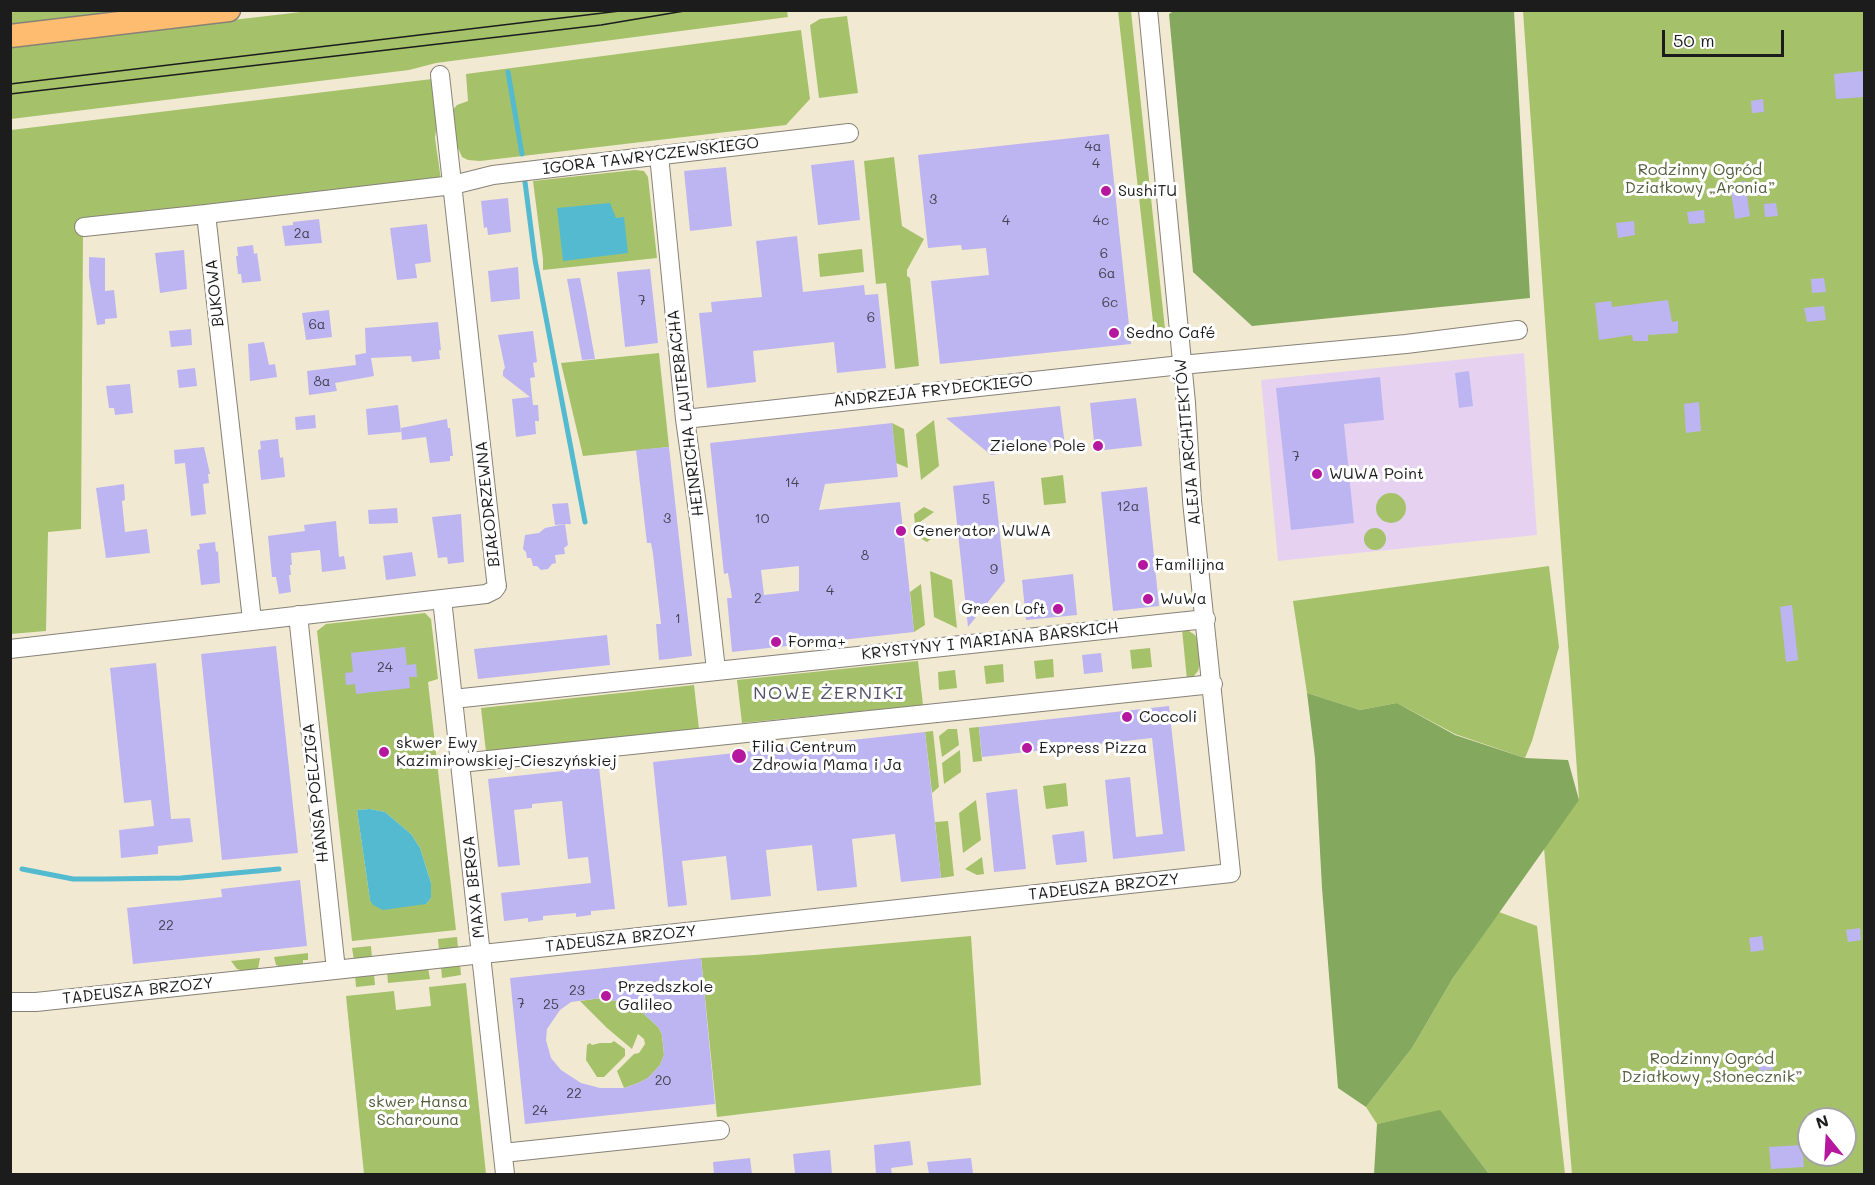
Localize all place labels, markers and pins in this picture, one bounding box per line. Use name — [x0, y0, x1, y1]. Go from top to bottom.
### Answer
place label: SushiTU — [1118, 181, 1177, 201]
marker: SushiTU — [1099, 184, 1113, 198]
place label: Sedno Café — [1126, 323, 1215, 343]
marker: Sedno Café — [1107, 326, 1121, 340]
place label: Zielone Pole — [990, 436, 1086, 456]
marker: Zielone Pole — [1091, 439, 1105, 453]
place label: WUWA Point — [1329, 464, 1424, 484]
marker: WUWA Point — [1310, 467, 1324, 481]
place label: Generator WUWA — [913, 521, 1051, 541]
marker: Generator WUWA — [894, 524, 908, 538]
place label: Familijna — [1155, 555, 1225, 575]
marker: Familijna — [1136, 558, 1150, 572]
place label: WuWa — [1160, 589, 1207, 609]
marker: WuWa — [1141, 592, 1155, 606]
place label: Green Loft — [961, 599, 1046, 619]
marker: Green Loft — [1051, 602, 1065, 616]
place label: Forma+ — [788, 632, 846, 652]
marker: Forma+ — [769, 635, 783, 649]
place label: Coccoli — [1139, 707, 1197, 727]
marker: Coccoli — [1120, 710, 1134, 724]
place label: skwer Ewy Kazimirowskiej-Cieszyńskiej — [396, 733, 617, 771]
place label: Filia Centrum Zdrowia Mama i Ja — [752, 737, 902, 775]
place label: Express Pizza — [1039, 738, 1147, 758]
marker: Express Pizza — [1020, 741, 1034, 755]
marker: skwer Ewy Kazimirowskiej-Cieszyńskiej — [377, 745, 391, 759]
marker: Filia Centrum Zdrowia Mama i Ja — [730, 747, 748, 765]
place label: Przedszkole Galileo — [618, 977, 713, 1015]
marker: Przedszkole Galileo — [599, 989, 613, 1003]

